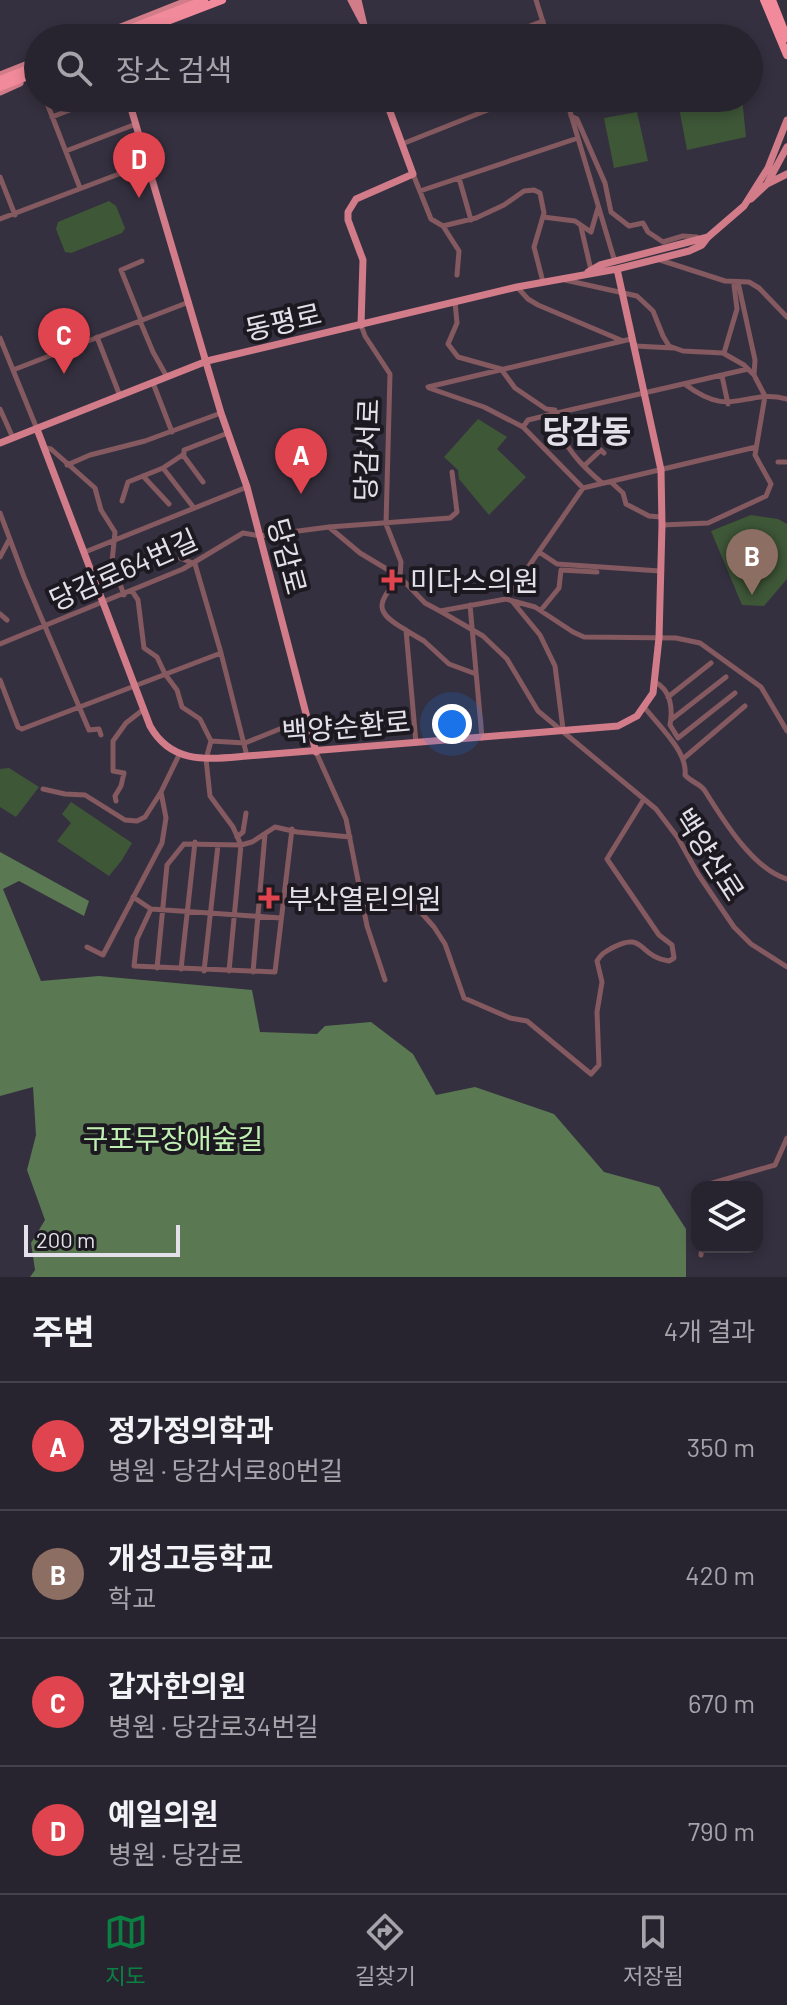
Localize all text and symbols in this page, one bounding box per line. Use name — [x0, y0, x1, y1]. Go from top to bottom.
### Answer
search box — [24, 24, 763, 112]
icon: search — [52, 46, 96, 90]
text: 장소 검색 — [116, 51, 232, 87]
pin: D — [113, 132, 165, 198]
street label: 동평로 — [242, 296, 324, 346]
pin: C — [38, 308, 90, 374]
street label: 당감서로 — [347, 398, 385, 502]
district label: 당감동 — [543, 411, 631, 449]
pin: A — [275, 428, 327, 494]
street label: 당감로 — [262, 514, 314, 598]
street label: 당감로64번길 — [44, 521, 202, 617]
pin: B — [726, 529, 778, 595]
place label: 미다스의원 — [410, 563, 539, 597]
marker: 미다스의원 — [381, 569, 403, 591]
street label: 백양순환로 — [280, 703, 412, 749]
your location — [432, 704, 472, 744]
street label: 백양산로 — [668, 802, 752, 906]
place label: 부산열린의원 — [287, 881, 442, 915]
marker: 부산열린의원 — [258, 887, 280, 909]
park label: 구포무장애숲길 — [83, 1121, 263, 1155]
map controls — [691, 1181, 763, 1253]
button: layers — [691, 1181, 763, 1253]
scale bar — [24, 1221, 180, 1257]
text: 200 m — [36, 1226, 95, 1252]
text: 주변 — [32, 1310, 95, 1351]
text: 4개 결과 — [664, 1315, 755, 1346]
text: 정가정의학과 — [108, 1411, 274, 1447]
text: A — [49, 1431, 67, 1462]
text: 350 m — [687, 1431, 755, 1462]
text: 병원 · 당감서로80번길 — [108, 1454, 343, 1485]
text: 개성고등학교 — [108, 1539, 274, 1575]
text: B — [50, 1559, 66, 1590]
text: 420 m — [685, 1559, 755, 1590]
text: 학교 — [108, 1582, 156, 1613]
text: 갑자한의원 — [108, 1667, 246, 1703]
text: C — [50, 1687, 66, 1718]
text: 670 m — [688, 1687, 755, 1718]
text: 병원 · 당감로34번길 — [108, 1710, 319, 1741]
text: 예일의원 — [108, 1795, 218, 1831]
text: D — [50, 1815, 66, 1846]
text: 790 m — [688, 1815, 755, 1846]
text: 병원 · 당감로 — [108, 1838, 243, 1869]
tab: 지도 — [104, 1910, 148, 1990]
tab: 길찾기 — [355, 1910, 415, 1990]
tab: 저장됨 — [623, 1910, 683, 1990]

